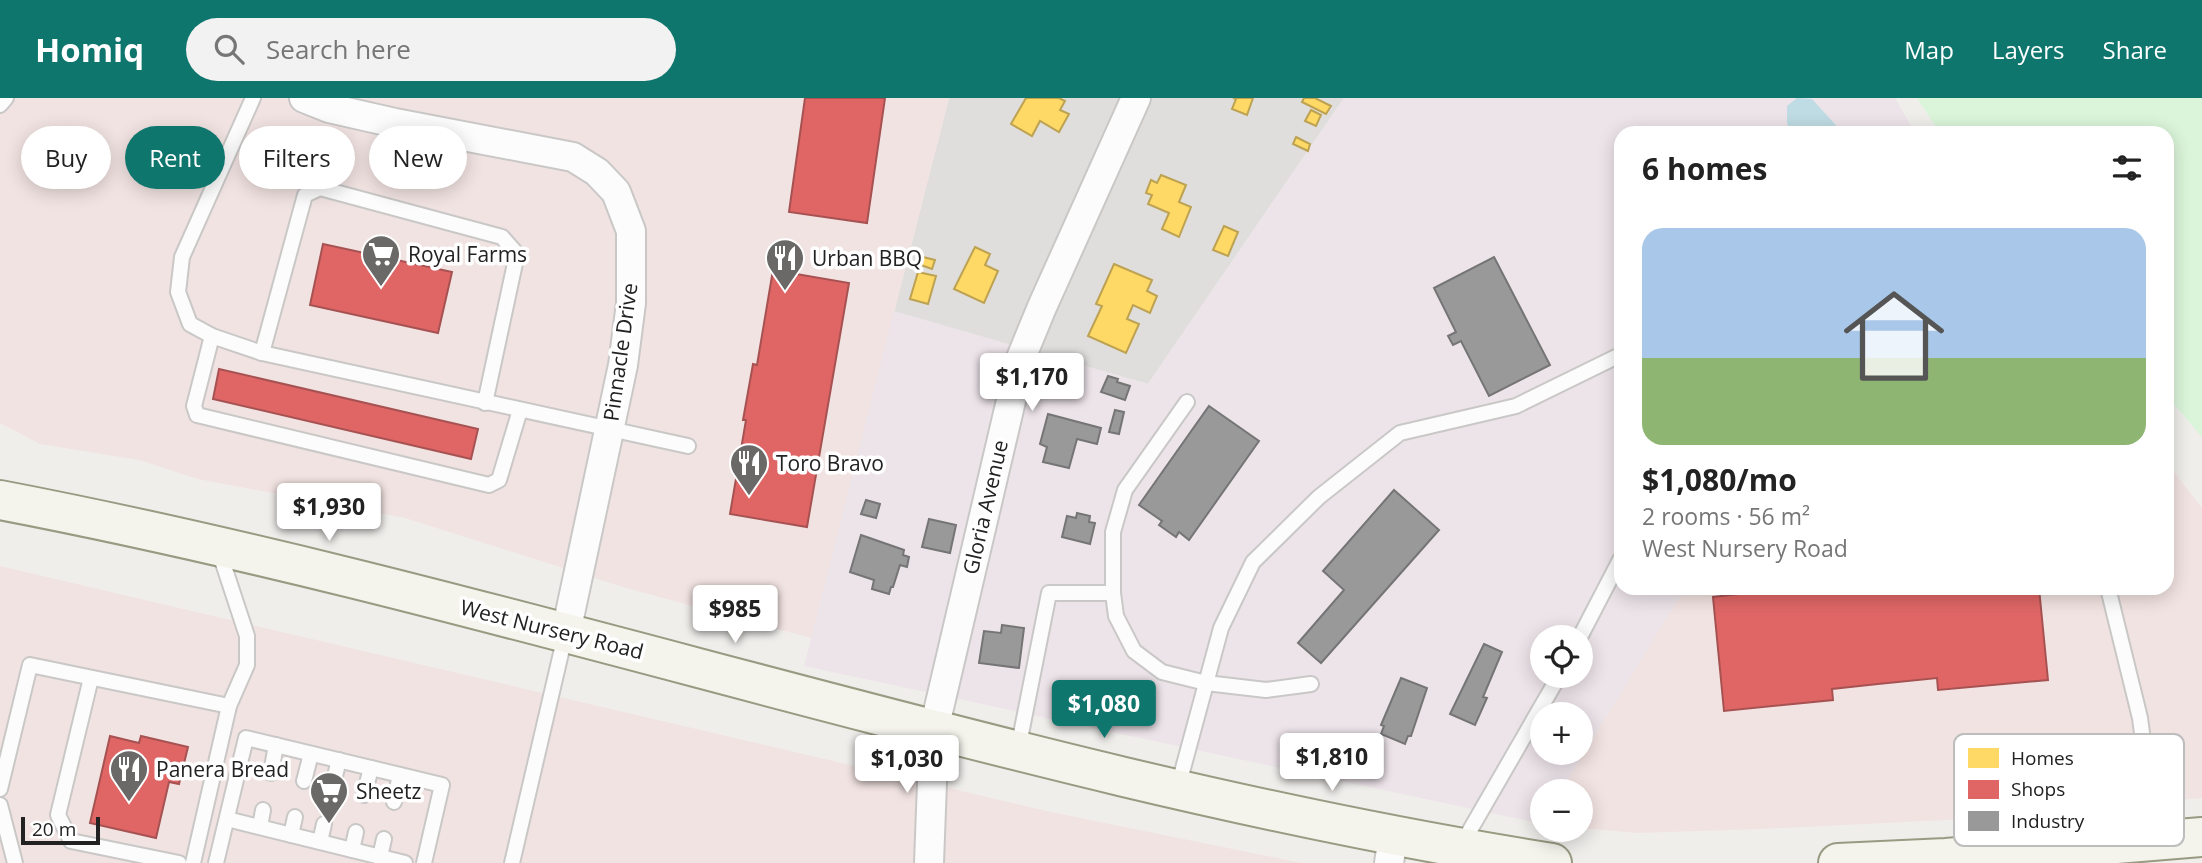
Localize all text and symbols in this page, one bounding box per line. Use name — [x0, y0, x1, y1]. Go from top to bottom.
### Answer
search box — [186, 18, 676, 81]
text: Homiq — [35, 27, 144, 72]
icon: search — [210, 30, 248, 68]
text: Search here — [266, 31, 411, 67]
text: Map — [1904, 33, 1954, 66]
text: Layers — [1992, 33, 2065, 66]
text: Share — [2103, 33, 2167, 66]
chip: Buy — [21, 126, 111, 189]
chip: Rent — [125, 126, 225, 189]
chip: Filters — [239, 126, 355, 189]
chip: New — [369, 126, 467, 189]
text: 6 homes — [1642, 148, 1767, 189]
icon: filters — [2108, 149, 2146, 187]
supermarket icon: Royal Farms — [360, 233, 402, 288]
restaurant icon: Urban BBQ — [764, 237, 806, 292]
place label: Royal Farms — [408, 240, 527, 268]
place label: Urban BBQ — [812, 244, 922, 272]
icon: home — [1831, 273, 1957, 399]
street label: Pinnacle Drive — [596, 281, 644, 423]
pin: $1,170 — [975, 354, 1089, 413]
text: $1,170 — [996, 360, 1068, 392]
street label: Gloria Avenue — [956, 437, 1014, 577]
restaurant icon: Toro Bravo — [728, 442, 770, 497]
place label: Toro Bravo — [776, 449, 884, 477]
text: $1,080/mo — [1642, 459, 1797, 500]
pin: $1,930 — [272, 484, 386, 543]
text: $1,930 — [293, 490, 365, 522]
text: 2 rooms · 56 m² — [1642, 500, 1810, 532]
text: West Nursery Road — [1642, 532, 1848, 564]
pin: $985 — [694, 586, 776, 645]
text: $985 — [709, 592, 761, 624]
street label: West Nursery Road — [457, 593, 647, 665]
map controls — [1530, 625, 1593, 842]
button: locate — [1530, 625, 1593, 688]
pin: $1,080 — [1047, 680, 1161, 740]
text: $1,080 — [1068, 687, 1140, 719]
button: + — [1530, 702, 1593, 765]
pin: $1,810 — [1275, 734, 1389, 793]
legend — [1954, 734, 2184, 846]
pin: $1,030 — [850, 736, 964, 795]
text: $1,810 — [1296, 740, 1368, 772]
text: $1,030 — [871, 742, 943, 774]
text: Homes — [2011, 745, 2074, 771]
restaurant icon: Panera Bread — [108, 748, 150, 803]
place label: Panera Bread — [156, 755, 289, 783]
supermarket icon: Sheetz — [308, 770, 350, 825]
text: Shops — [2011, 776, 2065, 802]
place label: Sheetz — [356, 777, 421, 805]
button: − — [1530, 779, 1593, 842]
text: Industry — [2011, 808, 2085, 834]
scale bar — [21, 814, 100, 846]
text: 20 m — [32, 816, 76, 842]

